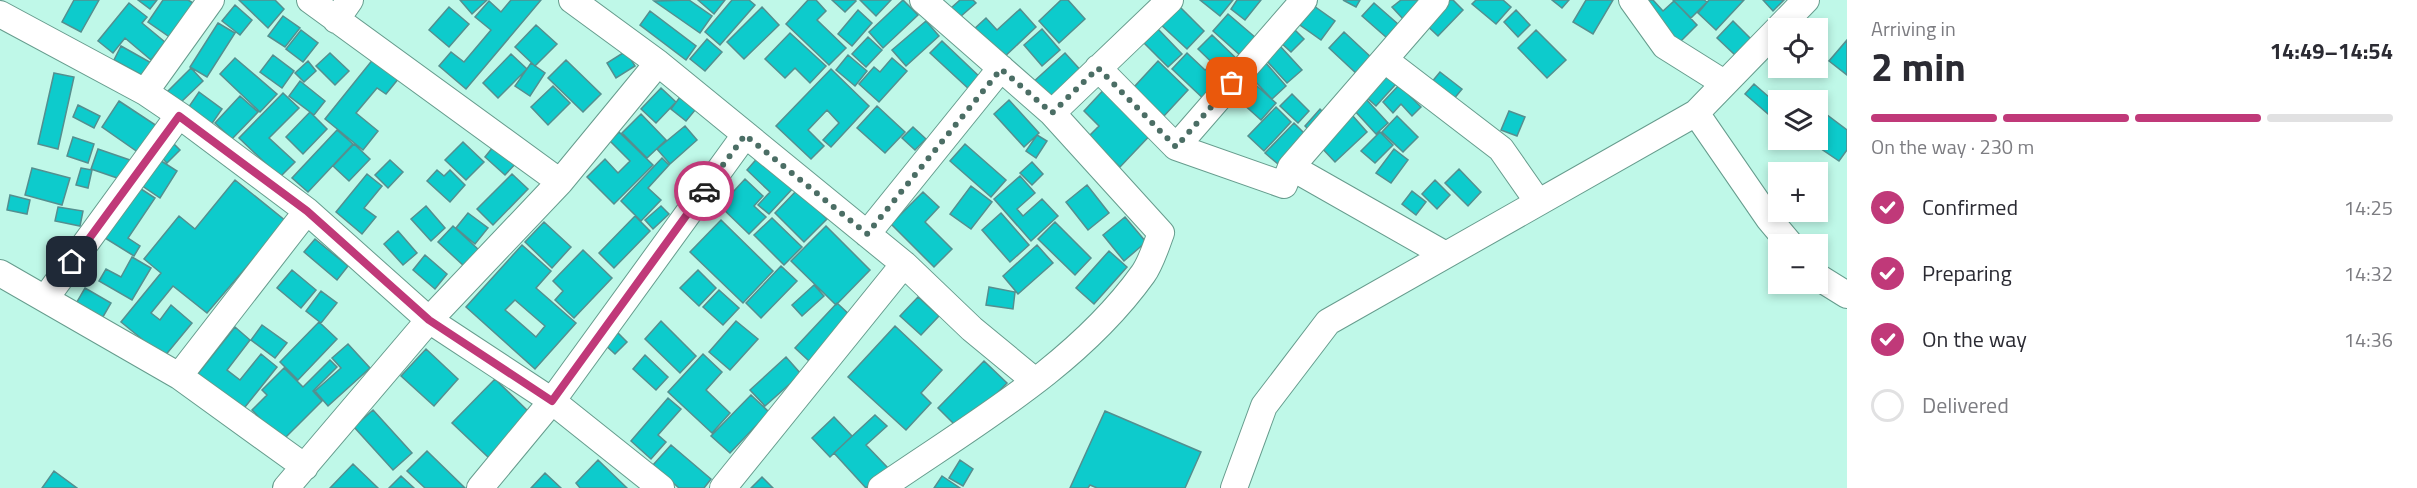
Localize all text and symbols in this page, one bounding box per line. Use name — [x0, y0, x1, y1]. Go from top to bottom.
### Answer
text: Arriving in — [1871, 13, 1956, 44]
map controls — [1768, 18, 1828, 294]
button: locate — [1768, 18, 1828, 78]
text: 14:49–14:54 — [2270, 34, 2393, 68]
text: 2 min — [1871, 37, 1966, 96]
pin — [1206, 57, 1257, 108]
icon: bag — [1215, 66, 1248, 99]
button: layers — [1768, 90, 1828, 150]
text: On the way · 230 m — [1871, 131, 2034, 162]
courier — [674, 161, 734, 221]
button: + — [1768, 162, 1828, 222]
icon: car — [688, 175, 721, 208]
text: Confirmed — [1922, 190, 2018, 224]
icon: check — [1871, 191, 1904, 224]
text: 14:25 — [2344, 192, 2393, 223]
button: − — [1768, 234, 1828, 294]
pin — [46, 236, 97, 287]
icon: home — [55, 245, 88, 278]
text: Preparing — [1922, 256, 2012, 290]
icon: check — [1871, 257, 1904, 290]
text: 14:32 — [2344, 258, 2393, 289]
text: On the way — [1922, 322, 2027, 356]
icon: check — [1871, 323, 1904, 356]
text: 14:36 — [2344, 324, 2393, 355]
text: Delivered — [1922, 388, 2009, 422]

